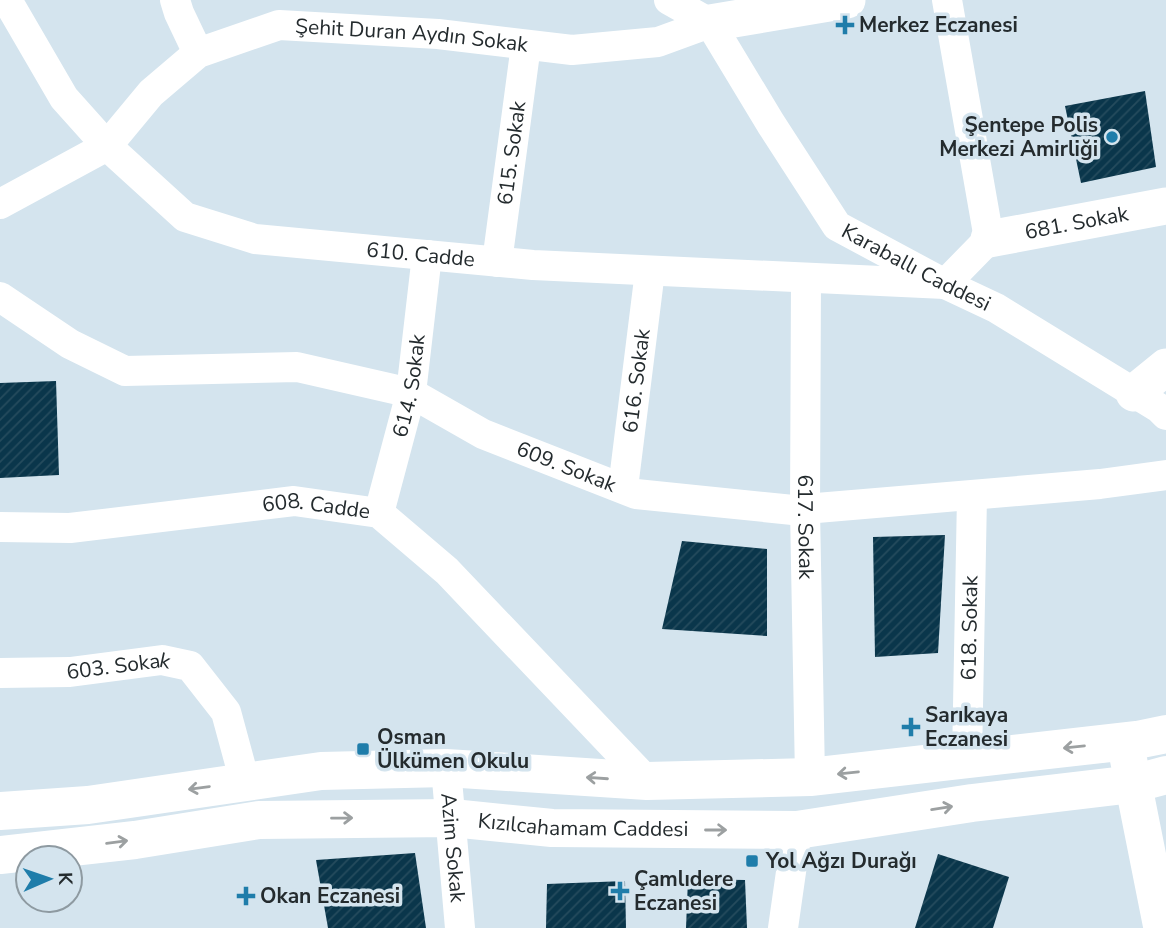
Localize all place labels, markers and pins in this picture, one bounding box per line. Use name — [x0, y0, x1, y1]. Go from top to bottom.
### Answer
place label: Merkez Eczanesi — [859, 11, 1018, 39]
marker: Merkez Eczanesi — [837, 17, 853, 33]
place label: Şentepe Polis Merkezi Amirliği — [939, 111, 1098, 163]
marker: Şentepe Polis Merkezi Amirliği — [1104, 129, 1120, 145]
place label: Sarıkaya Eczanesi — [925, 701, 1008, 753]
marker: Sarıkaya Eczanesi — [903, 719, 919, 735]
place label: Osman Ülkümen Okulu — [377, 723, 529, 775]
marker: Osman Ülkümen Okulu — [355, 741, 371, 757]
place label: Yol Ağzı Durağı — [765, 847, 917, 875]
marker: Yol Ağzı Durağı — [744, 853, 760, 869]
place label: Çamlıdere Eczanesi — [634, 865, 733, 917]
place label: Okan Eczanesi — [260, 882, 400, 910]
marker: Çamlıdere Eczanesi — [612, 883, 628, 899]
marker: Okan Eczanesi — [238, 888, 254, 904]

